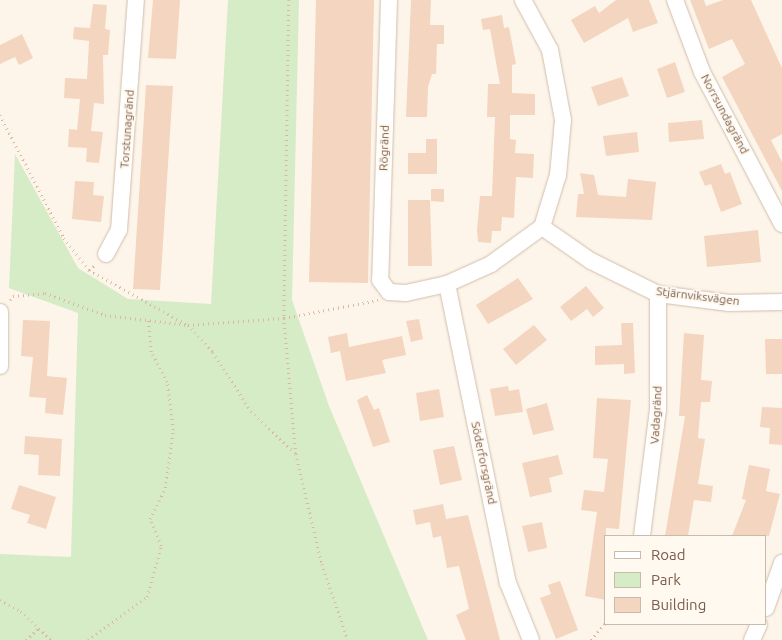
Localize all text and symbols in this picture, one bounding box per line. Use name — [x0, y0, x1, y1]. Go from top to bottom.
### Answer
street label: Norrsundagränd — [698, 72, 752, 156]
street label: Torstunagränd — [117, 89, 137, 169]
street label: Rögränd — [376, 125, 392, 171]
street label: Stjärnviksvägen — [655, 284, 741, 308]
street label: Vadagränd — [647, 386, 665, 444]
street label: Söderforsgränd — [468, 420, 500, 506]
legend — [604, 535, 767, 625]
text: Road — [651, 546, 686, 563]
text: Park — [651, 571, 681, 588]
text: Building — [651, 596, 706, 613]

